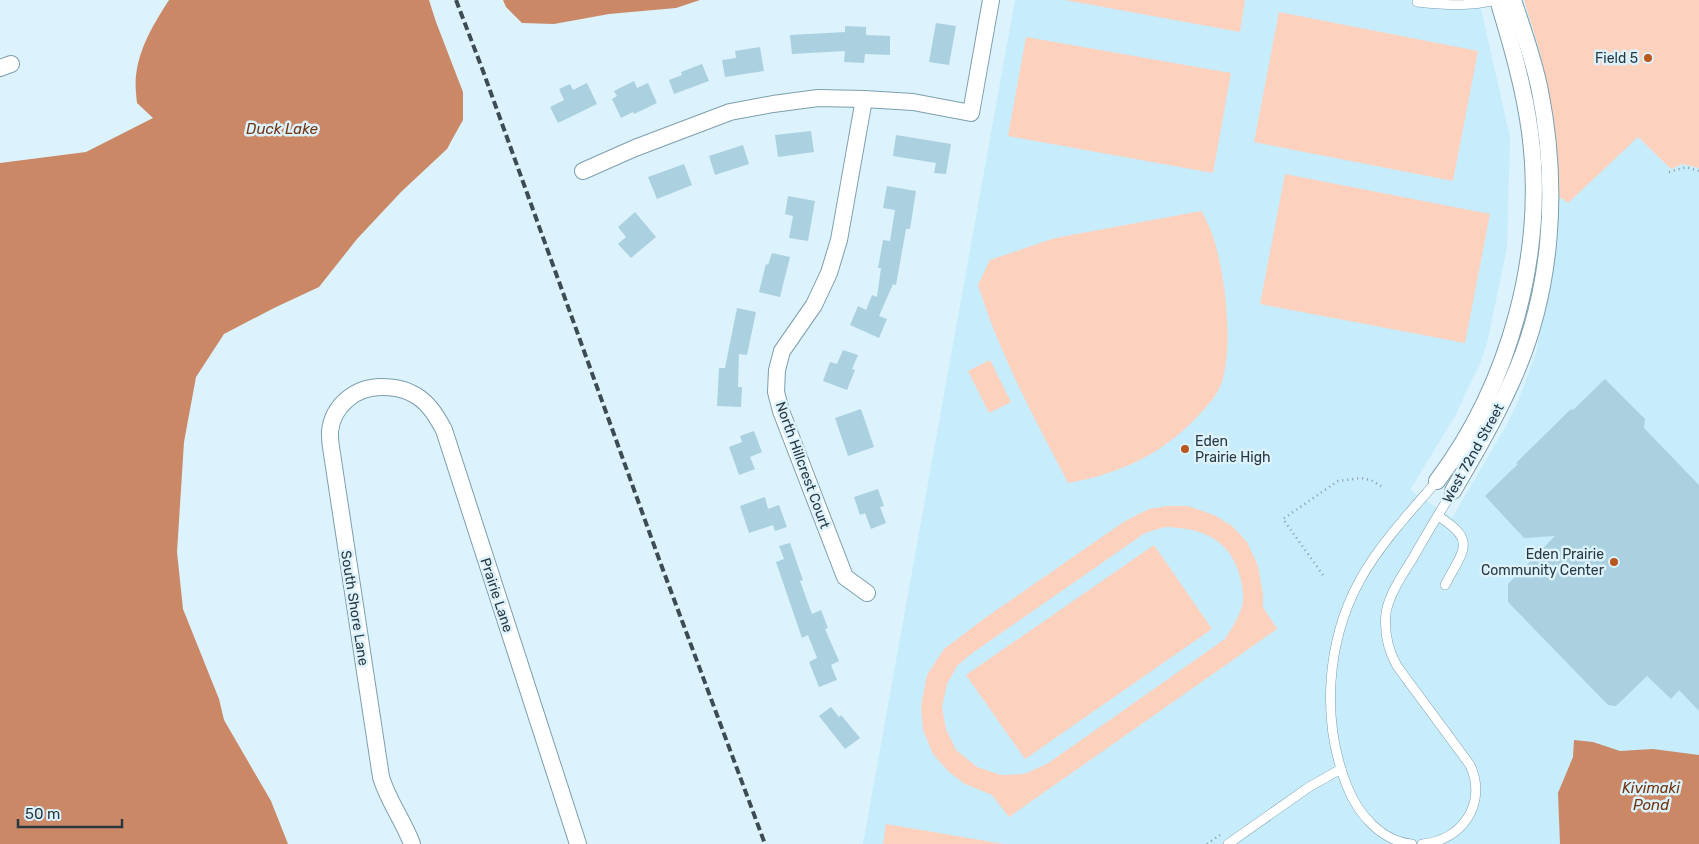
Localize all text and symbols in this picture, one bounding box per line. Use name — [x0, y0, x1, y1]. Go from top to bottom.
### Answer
place label: Field 5 — [1595, 50, 1638, 67]
marker: Field 5 — [1642, 52, 1654, 64]
water label: Duck Lake — [246, 120, 319, 138]
street label: North Hillcrest Court — [772, 399, 834, 532]
street label: West 72nd Street — [1439, 400, 1508, 506]
place label: Eden Prairie High — [1195, 433, 1271, 466]
marker: Eden Prairie High — [1179, 443, 1191, 455]
place label: Eden Prairie Community Center — [1481, 546, 1605, 579]
street label: South Shore Lane — [337, 549, 372, 667]
street label: Prairie Lane — [477, 556, 517, 635]
marker: Eden Prairie Community Center — [1608, 556, 1620, 568]
water label: Kivimaki Pond — [1622, 779, 1680, 814]
scale bar — [18, 796, 121, 828]
text: 50 m — [25, 805, 60, 823]

